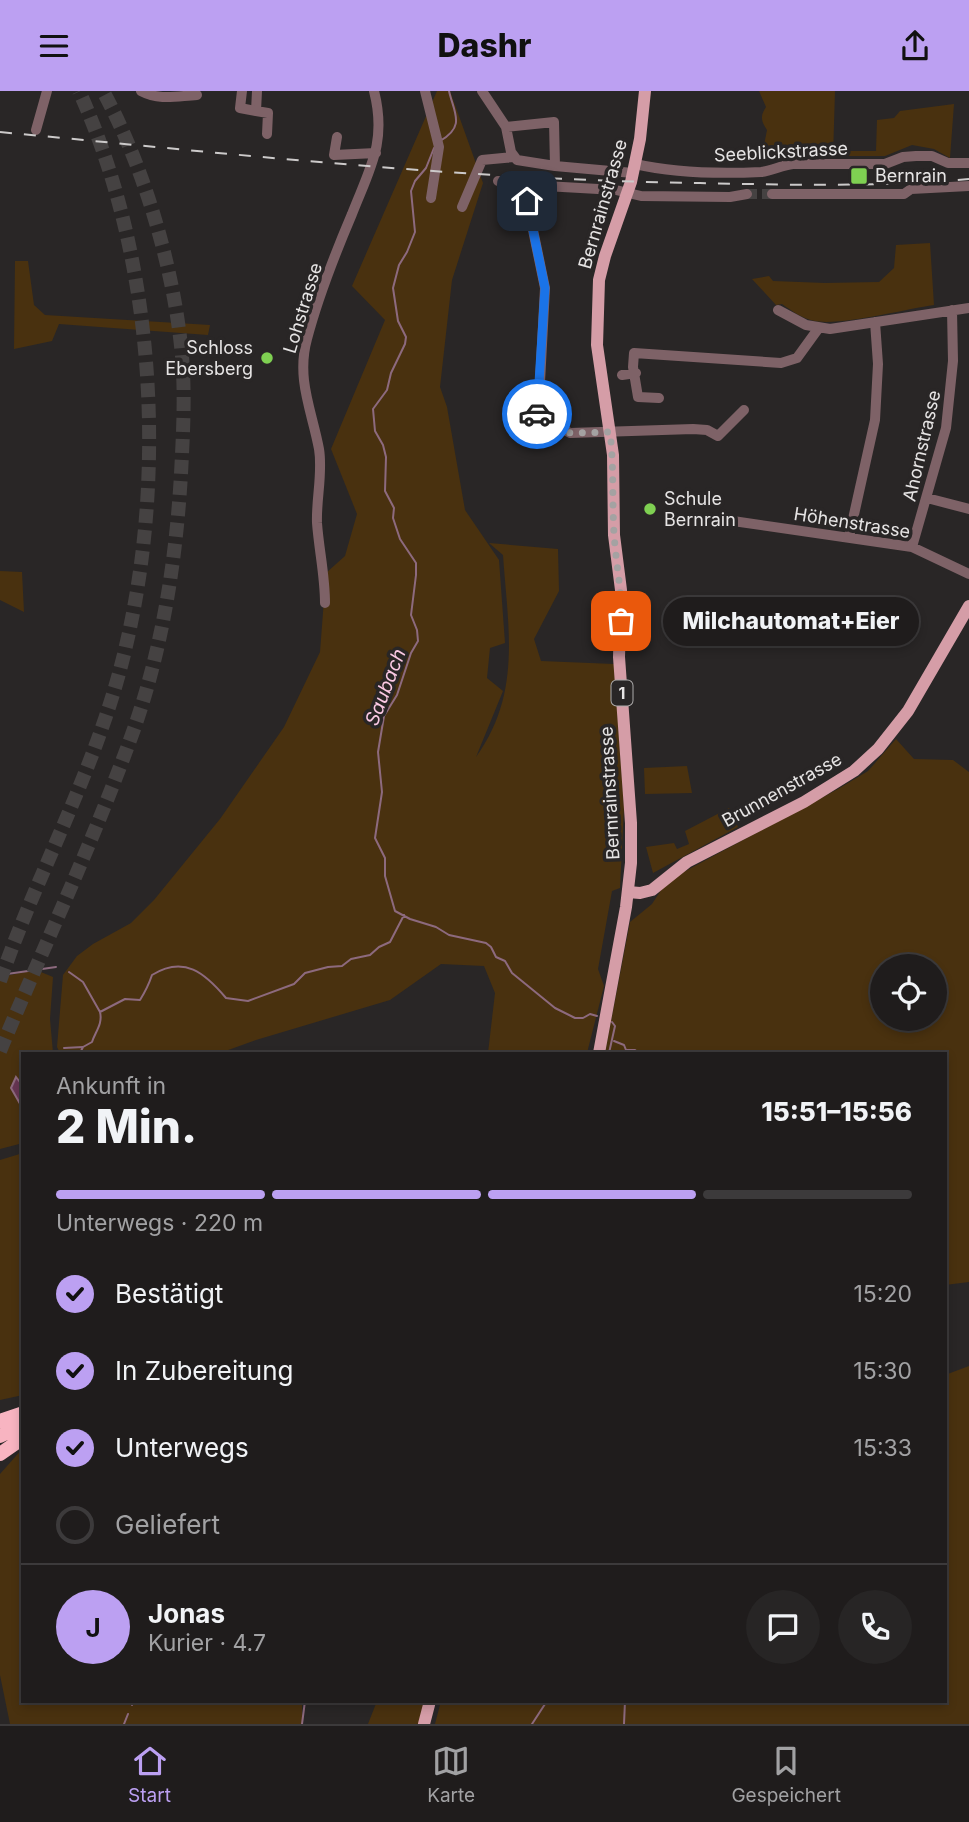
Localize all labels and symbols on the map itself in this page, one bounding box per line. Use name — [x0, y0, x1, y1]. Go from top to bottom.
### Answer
street label: Bernrainstrasse — [574, 137, 631, 271]
street label: Seeblickstrasse — [713, 138, 849, 165]
place label: Bernrain — [875, 165, 947, 186]
marker: Bernrain — [849, 166, 869, 186]
pin — [497, 171, 557, 231]
street label: Lohstrasse — [279, 260, 326, 356]
place label: Schloss Ebersberg — [165, 337, 253, 379]
marker: Schloss Ebersberg — [259, 350, 275, 366]
courier — [502, 379, 572, 449]
street label: Ahornstrasse — [899, 388, 944, 503]
place label: Schule Bernrain — [664, 488, 736, 530]
marker: Schule Bernrain — [642, 501, 658, 517]
street label: Höhenstrasse — [792, 503, 912, 542]
pin — [591, 591, 651, 651]
callout: Milchautomat+Eier — [663, 596, 918, 645]
water label: Saubach — [360, 645, 411, 729]
road number: 1 — [612, 681, 632, 705]
street label: Bernrainstrasse — [596, 726, 623, 860]
street label: Brunnenstrasse — [718, 748, 845, 831]

